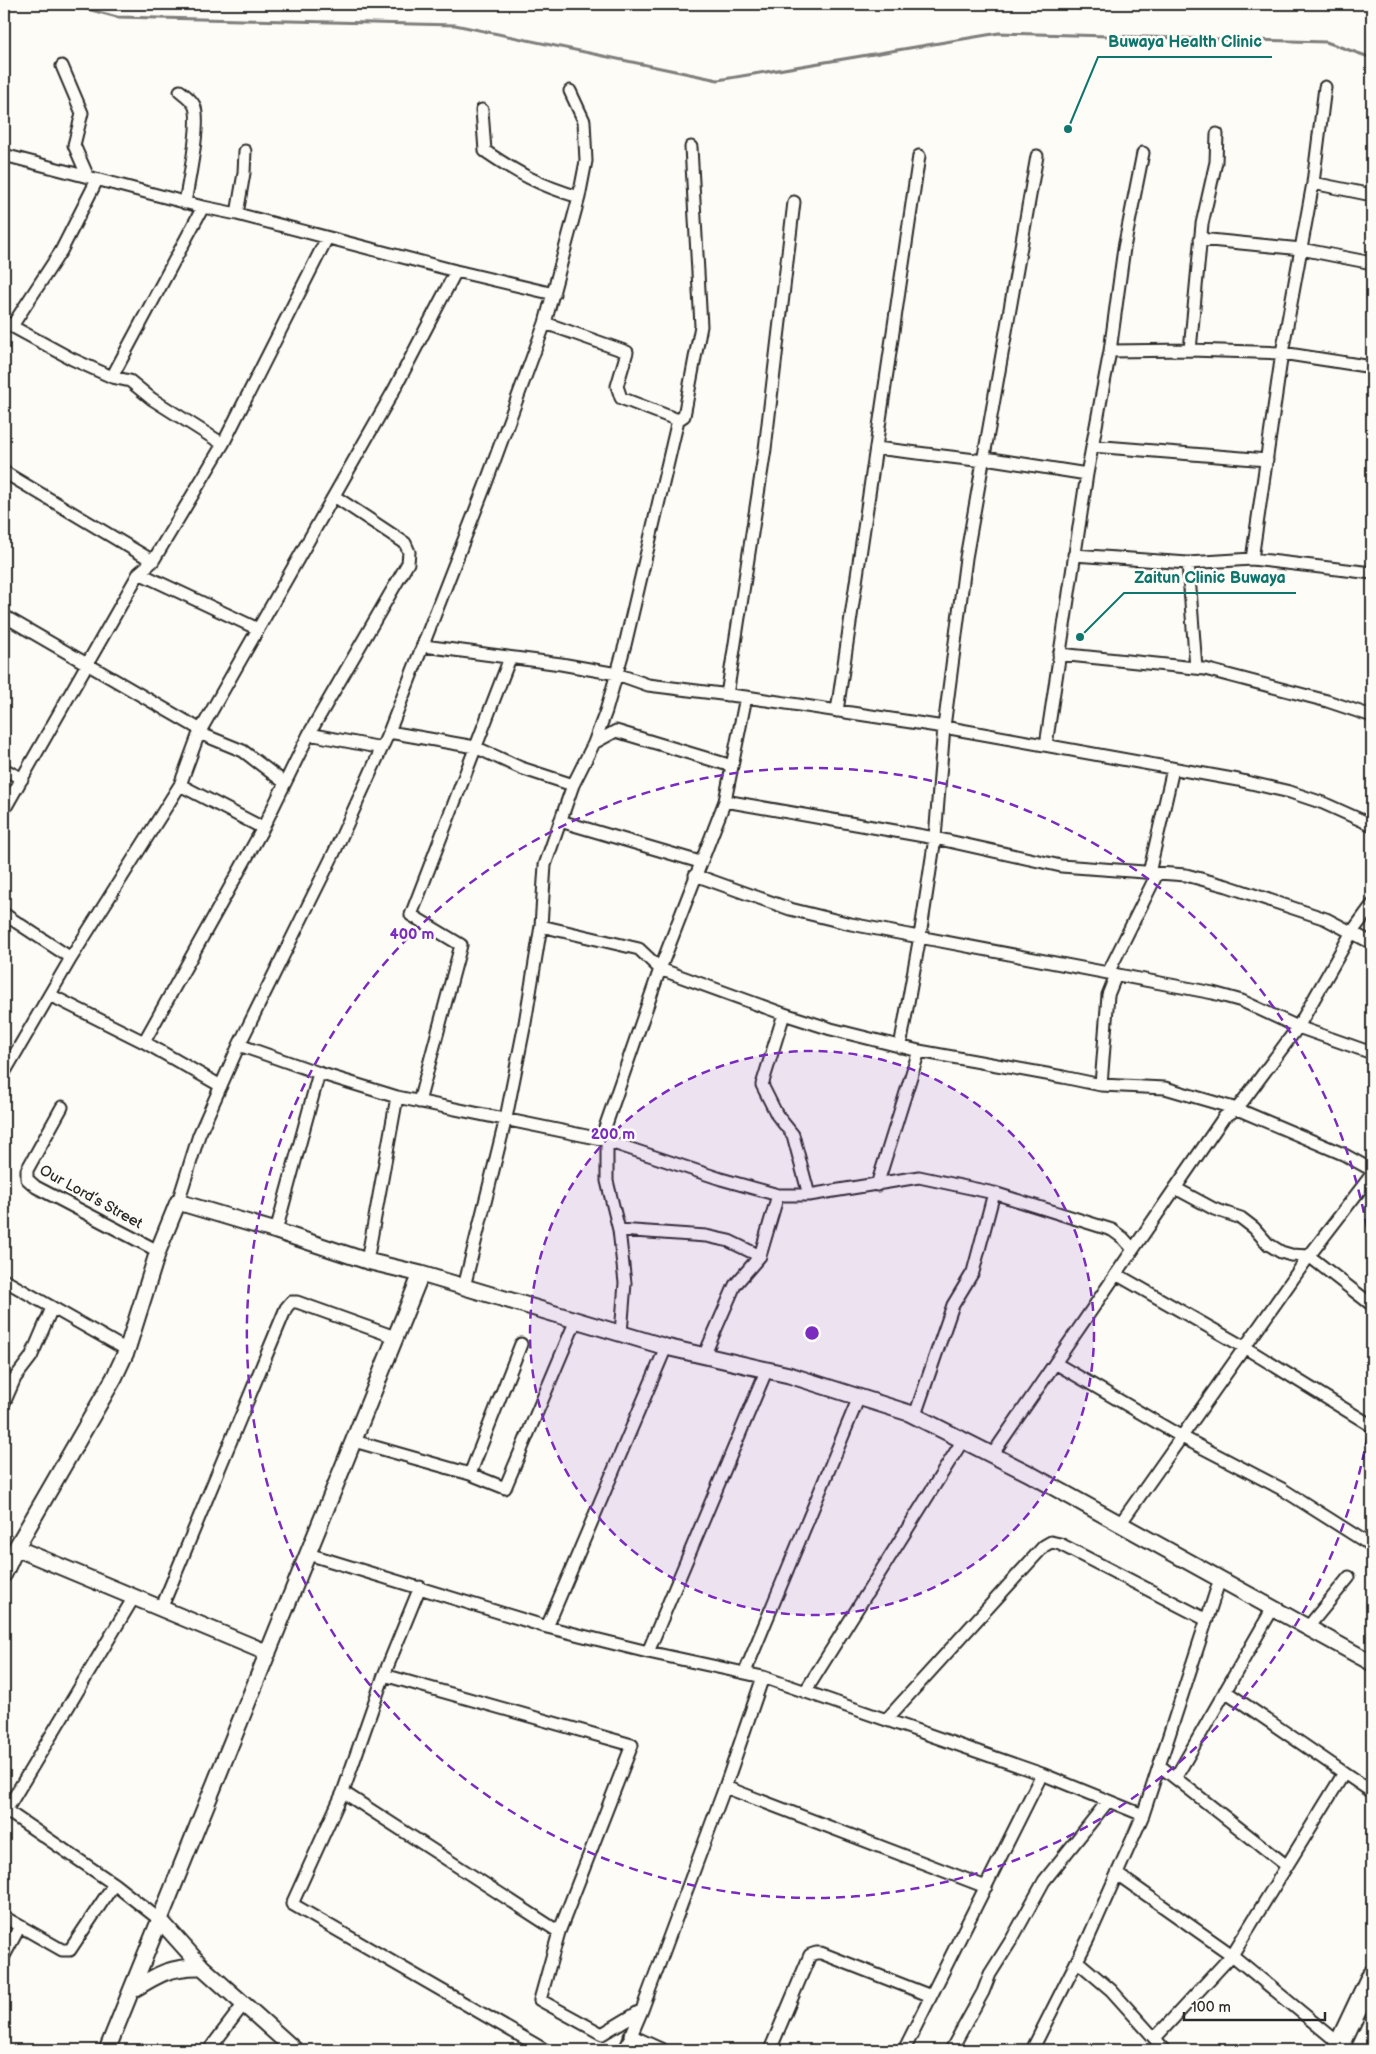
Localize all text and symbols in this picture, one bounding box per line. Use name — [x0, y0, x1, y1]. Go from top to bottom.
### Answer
callout: Buwaya Health Clinic — [1098, 26, 1272, 57]
text: Buwaya Health Clinic — [1108, 33, 1262, 52]
callout: Zaitun Clinic Buwaya — [1124, 562, 1296, 593]
text: Zaitun Clinic Buwaya — [1134, 569, 1286, 588]
text: 400 m — [390, 925, 434, 944]
text: 200 m — [591, 1125, 635, 1144]
street label: Our Lord’s Street — [36, 1161, 146, 1233]
centre of rings — [803, 1324, 821, 1342]
scale bar — [1184, 1989, 1325, 2021]
text: 100 m — [1191, 1998, 1231, 2017]

